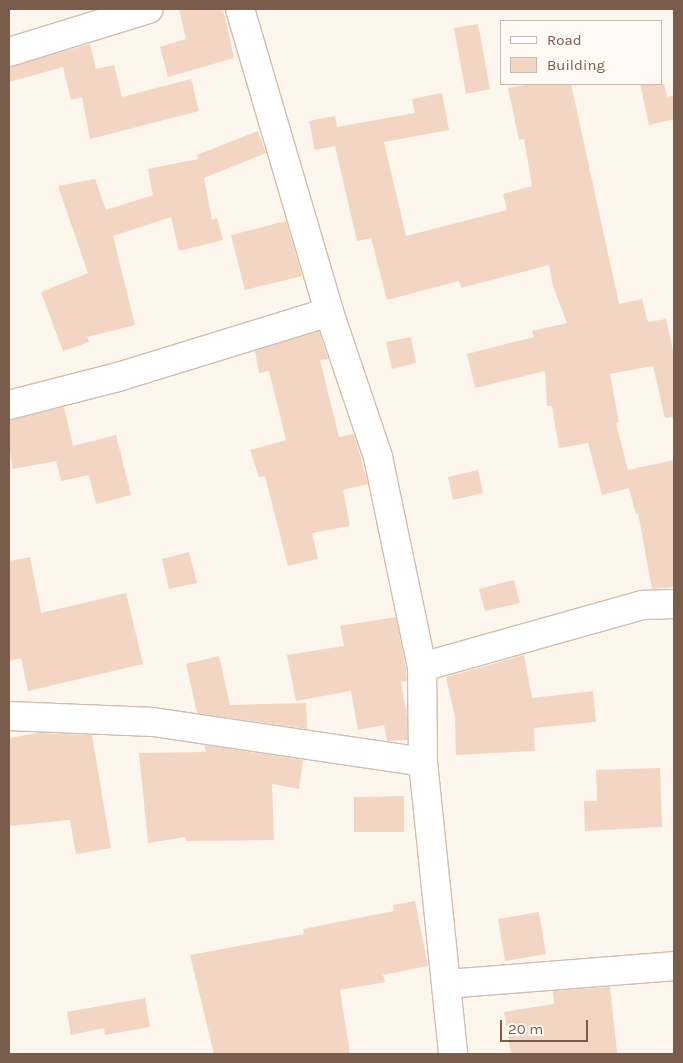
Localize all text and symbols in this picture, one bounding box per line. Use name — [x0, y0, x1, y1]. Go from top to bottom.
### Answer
legend — [500, 20, 663, 85]
text: Road — [547, 31, 582, 49]
text: Building — [547, 56, 605, 74]
scale bar — [503, 1010, 590, 1042]
text: 20 m — [508, 1020, 543, 1038]

